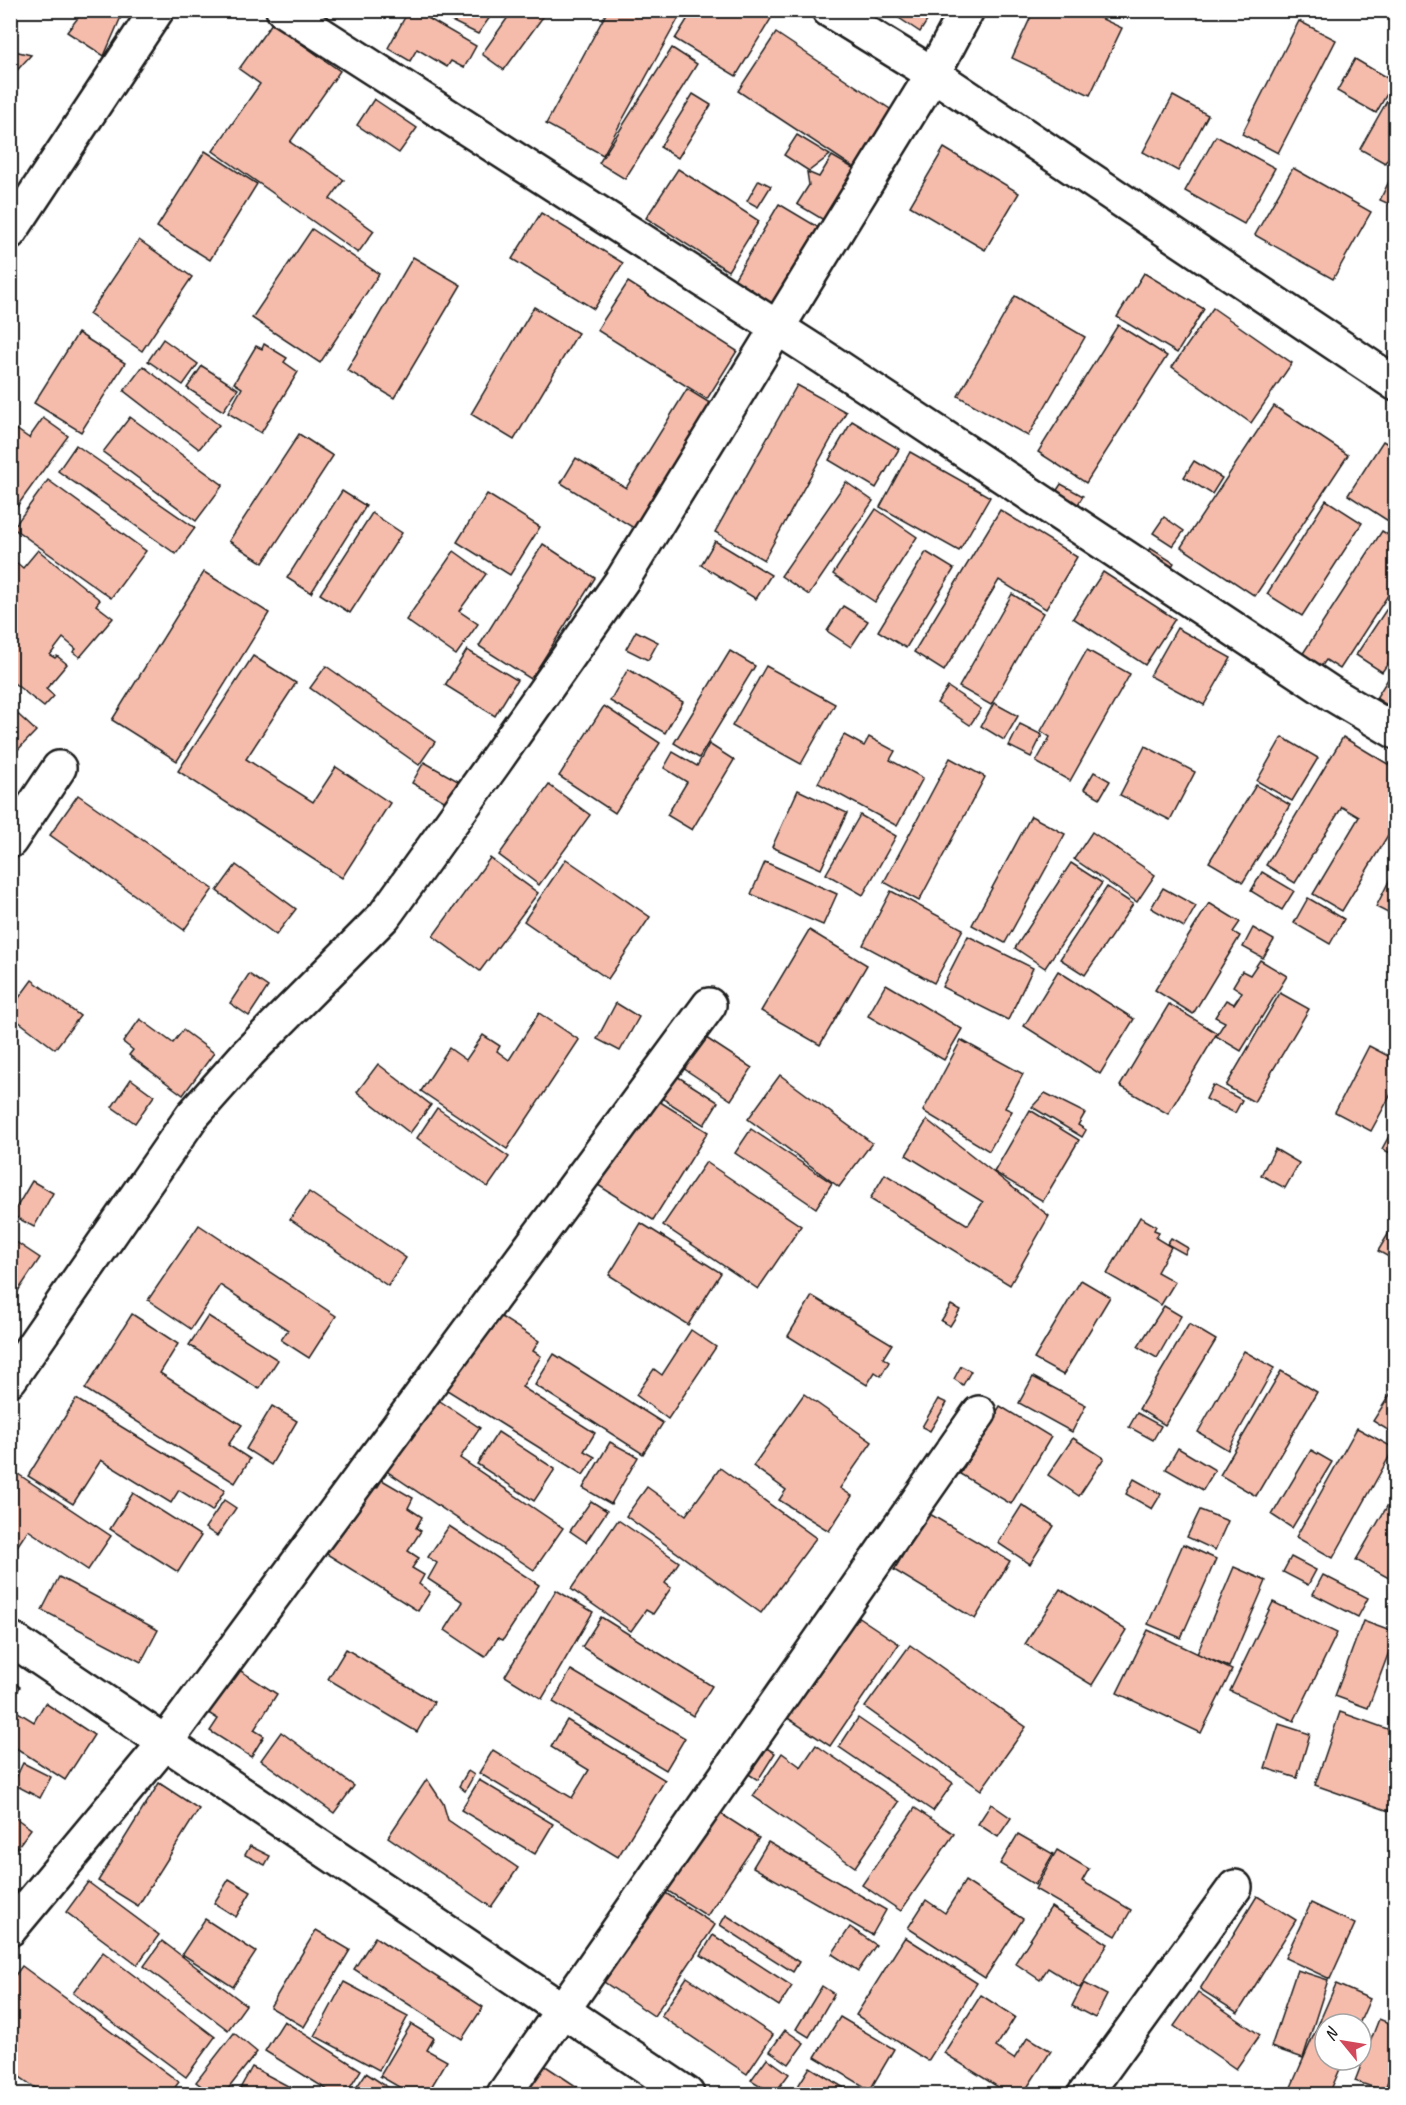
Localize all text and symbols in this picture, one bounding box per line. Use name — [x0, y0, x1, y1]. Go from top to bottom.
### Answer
north arrow — [1313, 2012, 1373, 2072]
text: N — [1320, 2023, 1344, 2044]

